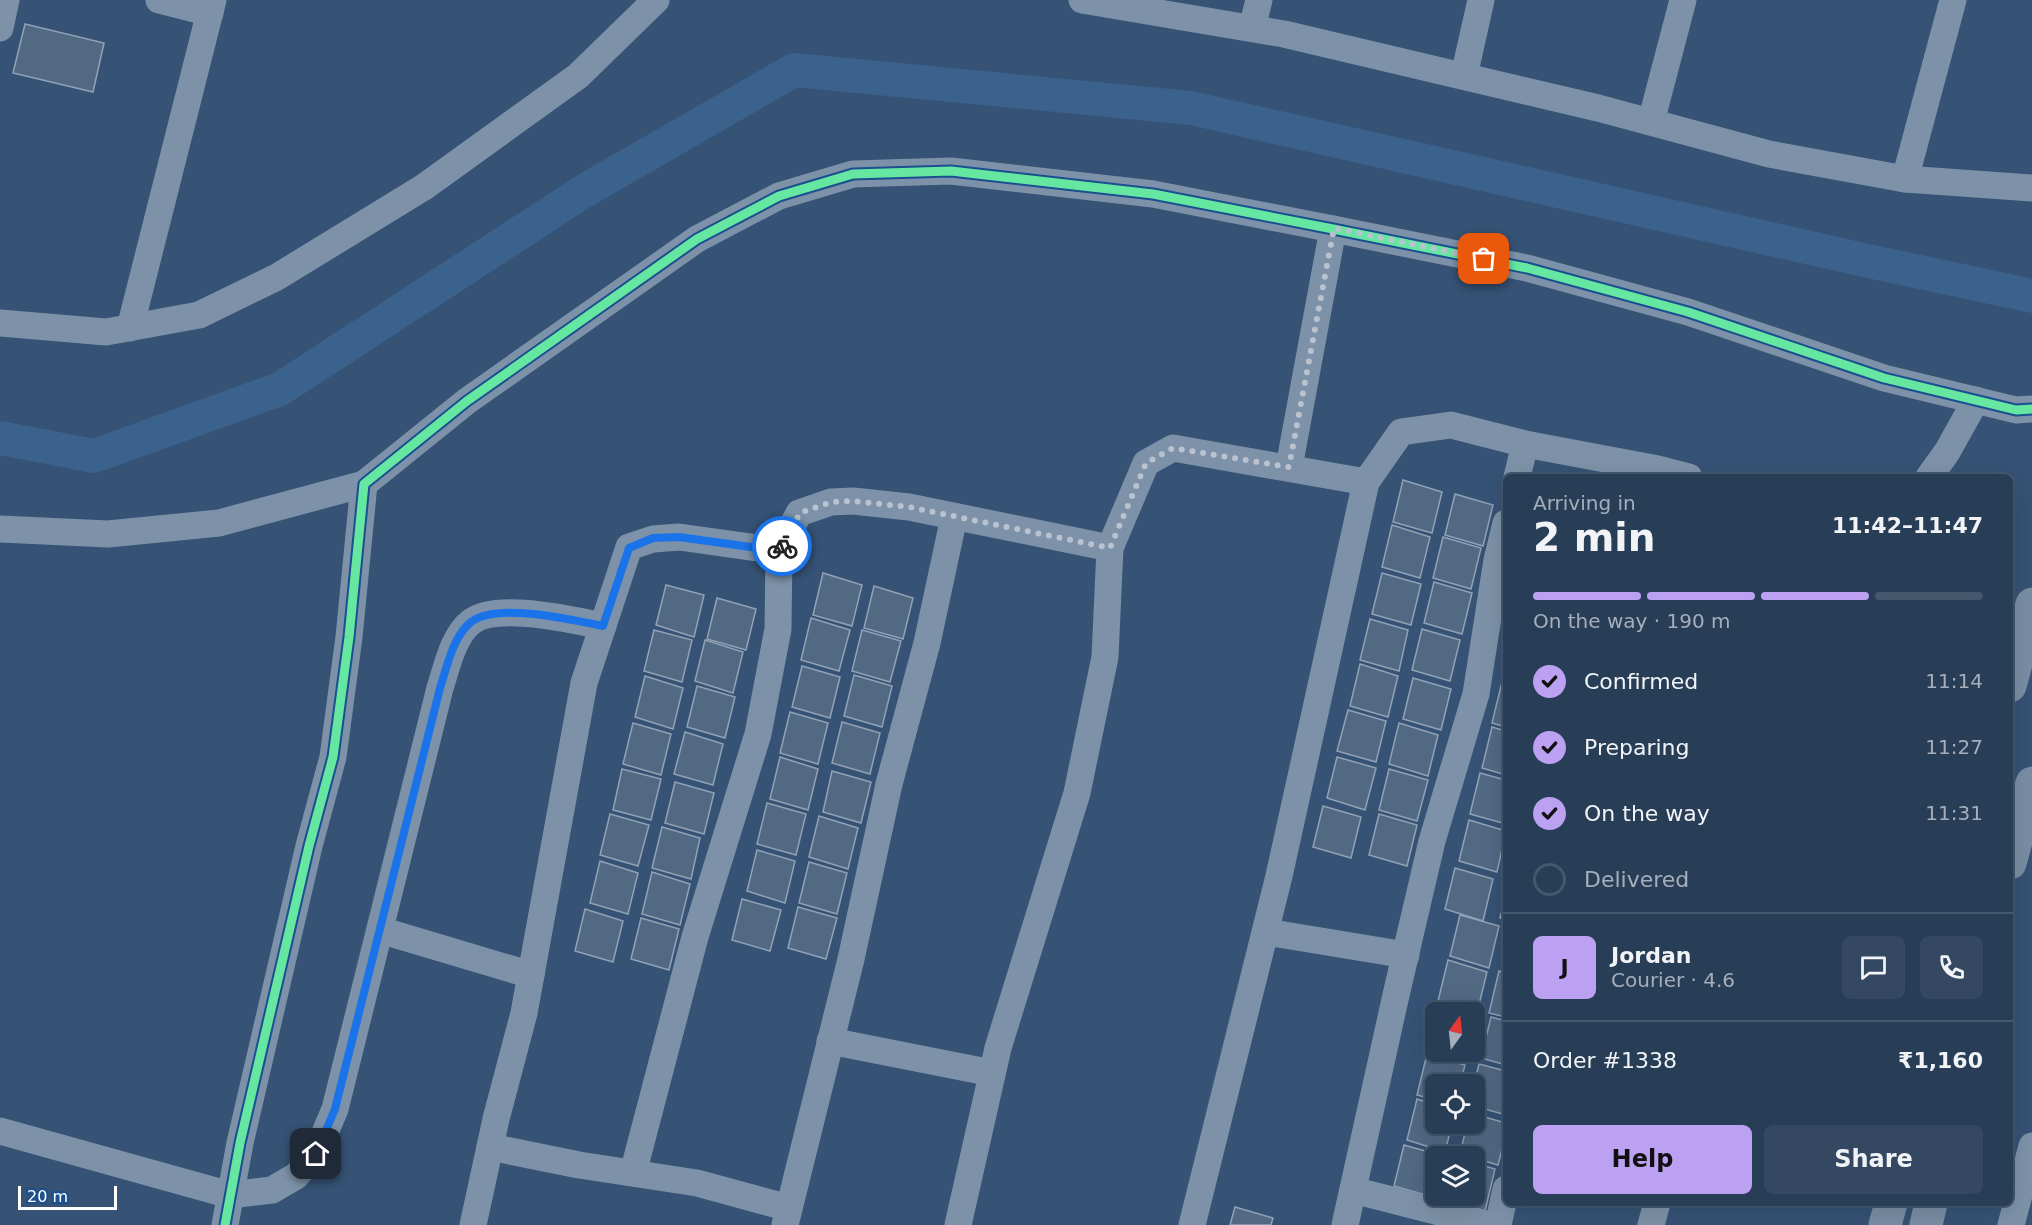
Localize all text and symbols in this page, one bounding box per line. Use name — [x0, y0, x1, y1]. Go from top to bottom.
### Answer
pin — [1458, 233, 1509, 284]
icon: bag — [1467, 242, 1500, 275]
text: Arriving in — [1533, 491, 1636, 515]
text: 11:42–11:47 — [1832, 513, 1983, 538]
text: 2 min — [1533, 515, 1655, 560]
courier — [752, 516, 812, 576]
icon: bike — [766, 530, 799, 563]
text: On the way · 190 m — [1533, 609, 1731, 633]
icon: check — [1533, 665, 1566, 698]
text: Confirmed — [1584, 669, 1698, 694]
text: 11:14 — [1925, 669, 1983, 693]
icon: check — [1533, 731, 1566, 764]
text: Preparing — [1584, 735, 1690, 760]
text: 11:27 — [1925, 735, 1983, 759]
icon: check — [1533, 797, 1566, 830]
text: On the way — [1584, 801, 1710, 826]
text: 11:31 — [1925, 801, 1983, 825]
text: Delivered — [1584, 867, 1689, 892]
button: chat — [1842, 936, 1905, 999]
button: phone — [1920, 936, 1983, 999]
text: Jordan — [1611, 943, 1691, 968]
text: J — [1560, 955, 1569, 980]
text: Courier · 4.6 — [1611, 968, 1735, 992]
north arrow — [1425, 1002, 1485, 1062]
map controls — [1425, 1002, 1485, 1206]
text: Order #1338 — [1533, 1048, 1677, 1073]
text: ₹1,160 — [1898, 1048, 1983, 1073]
button: locate — [1425, 1074, 1485, 1134]
button: Help — [1533, 1125, 1752, 1194]
button: Share — [1764, 1125, 1983, 1194]
pin — [290, 1128, 341, 1179]
icon: home — [299, 1137, 332, 1170]
button: layers — [1425, 1146, 1485, 1206]
scale bar — [18, 1183, 117, 1210]
text: 20 m — [27, 1187, 68, 1206]

